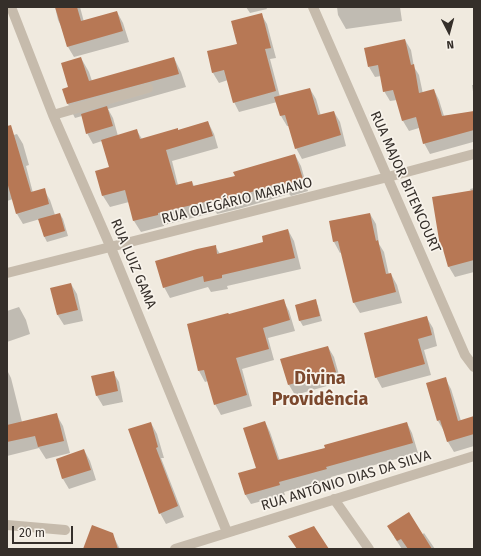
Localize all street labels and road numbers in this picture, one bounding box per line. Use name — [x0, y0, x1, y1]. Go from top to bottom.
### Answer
street label: RUA MAJOR BITENCOURT — [366, 109, 444, 255]
street label: RUA OLEGÁRIO MARIANO — [160, 174, 314, 228]
street label: RUA LUIZ GAMA — [107, 217, 159, 311]
street label: RUA ANTÔNIO DIAS DA SILVA — [259, 447, 433, 515]

